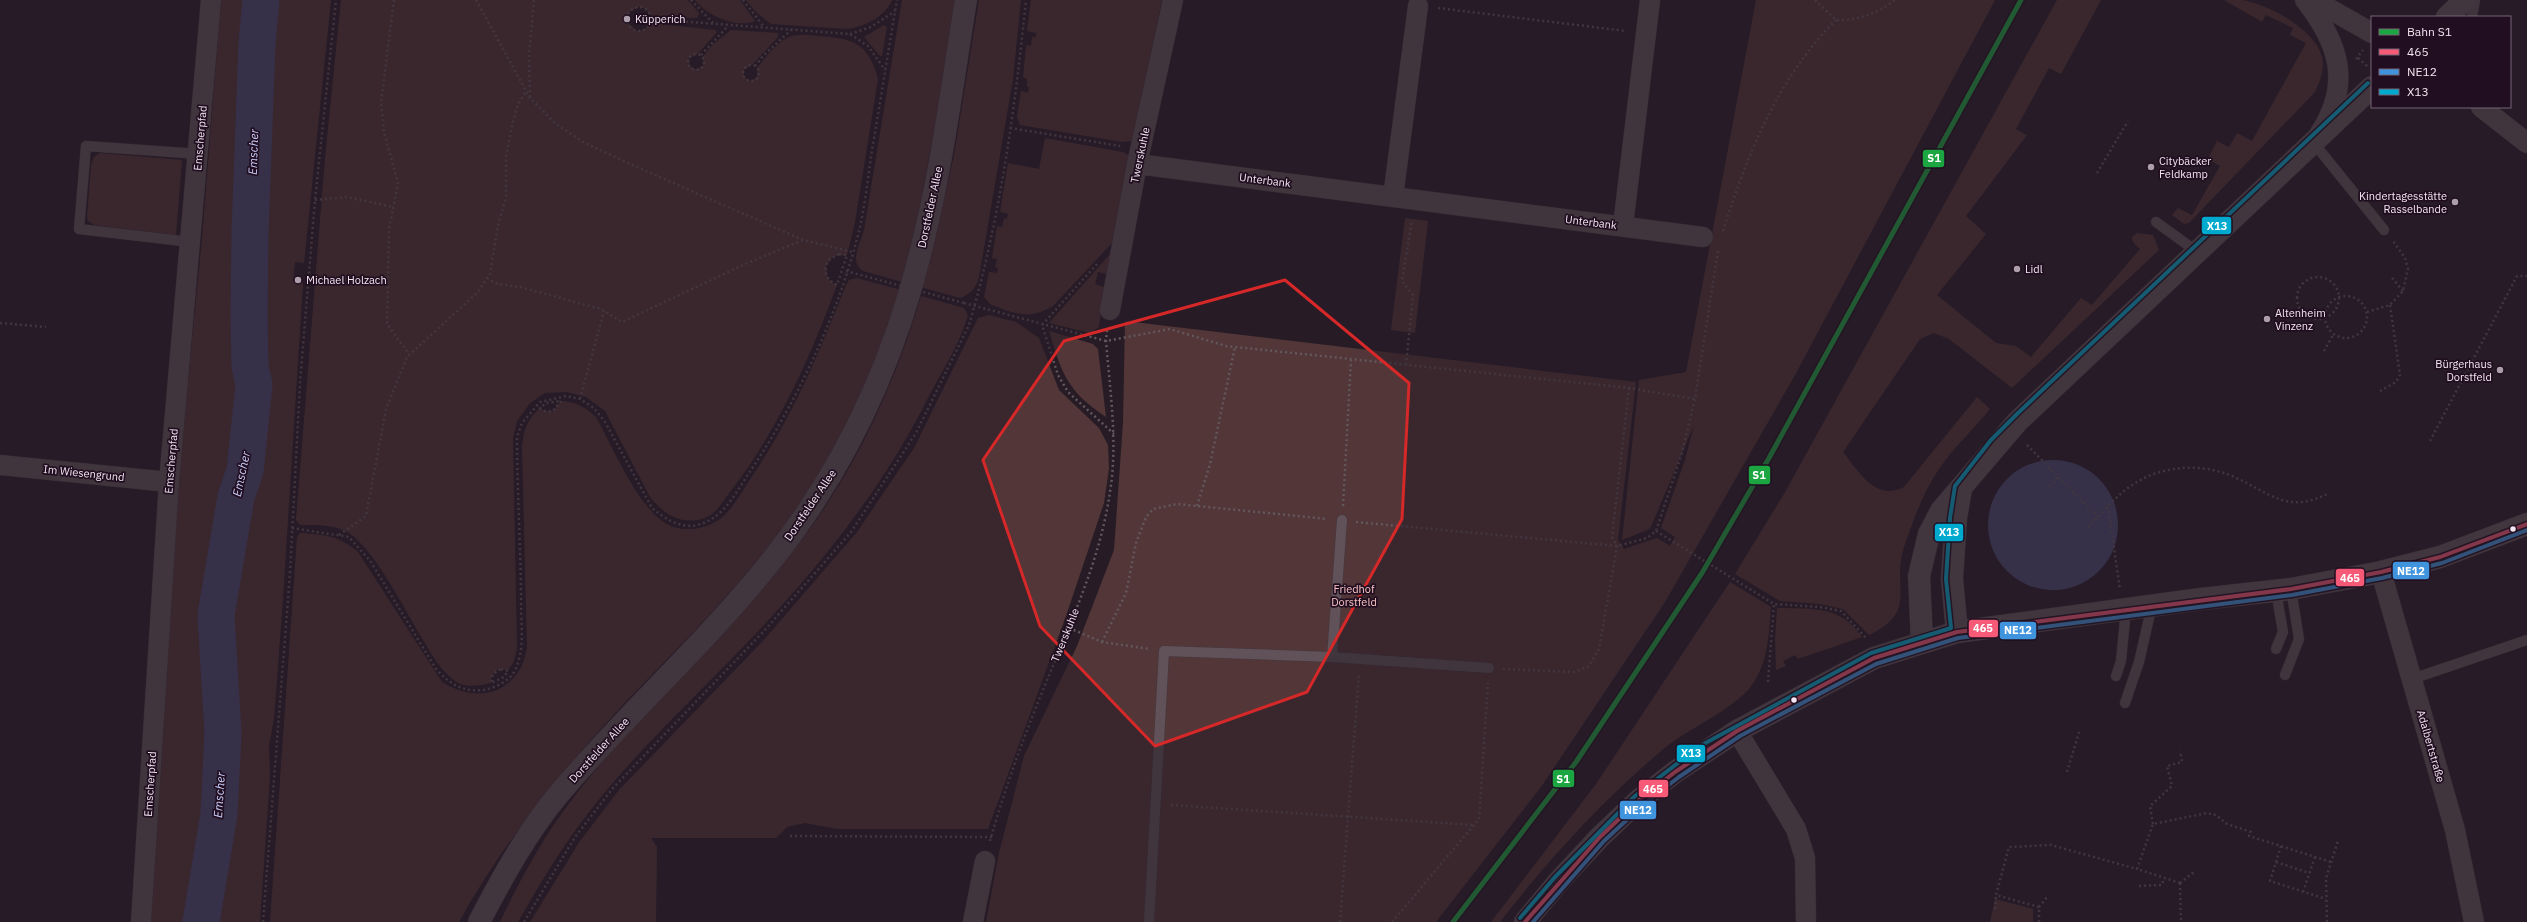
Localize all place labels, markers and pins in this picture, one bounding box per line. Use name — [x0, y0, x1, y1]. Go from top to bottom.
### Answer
place label: Küpperich — [635, 12, 685, 26]
marker: Küpperich — [622, 14, 632, 24]
place label: Citybäcker Feldkamp — [2159, 154, 2211, 181]
marker: Citybäcker Feldkamp — [2146, 162, 2156, 172]
place label: Kindertagesstätte Rasselbande — [2359, 189, 2447, 216]
marker: Kindertagesstätte Rasselbande — [2450, 197, 2460, 207]
place label: Lidl — [2025, 262, 2043, 276]
marker: Lidl — [2012, 264, 2022, 274]
place label: Michael Holzach — [306, 273, 387, 287]
marker: Michael Holzach — [293, 275, 303, 285]
place label: Altenheim Vinzenz — [2275, 306, 2326, 333]
marker: Altenheim Vinzenz — [2262, 314, 2272, 324]
place label: Bürgerhaus Dorstfeld — [2435, 357, 2492, 384]
marker: Bürgerhaus Dorstfeld — [2495, 365, 2505, 375]
unlabelled marker — [2508, 524, 2518, 534]
unlabelled marker — [1789, 695, 1799, 705]

